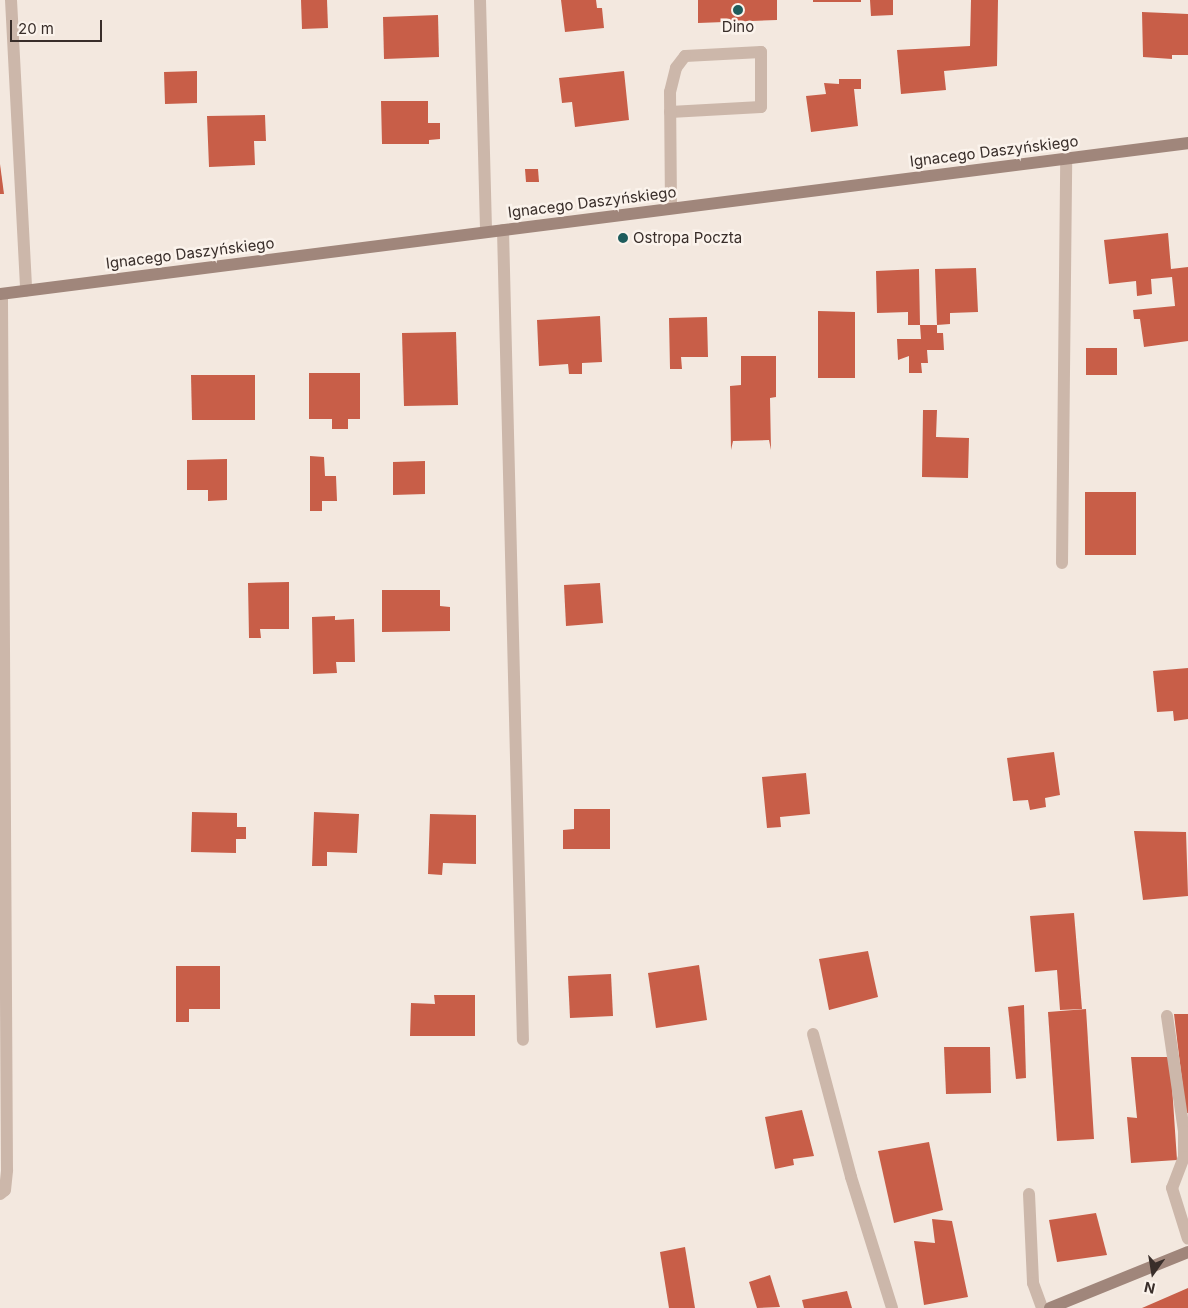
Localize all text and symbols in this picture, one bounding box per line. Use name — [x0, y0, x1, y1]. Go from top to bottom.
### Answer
marker: Dino — [732, 4, 744, 16]
scale bar — [12, 10, 105, 42]
place label: Dino — [722, 18, 754, 36]
text: 20 m — [18, 19, 54, 38]
street label: Ignacego Daszyńskiego — [909, 132, 1079, 170]
street label: Ignacego Daszyńskiego — [507, 183, 677, 221]
place label: Ostropa Poczta — [633, 229, 742, 247]
marker: Ostropa Poczta — [617, 232, 629, 244]
street label: Ignacego Daszyńskiego — [105, 234, 275, 272]
north arrow — [1128, 1248, 1178, 1298]
text: N — [1142, 1279, 1157, 1298]

